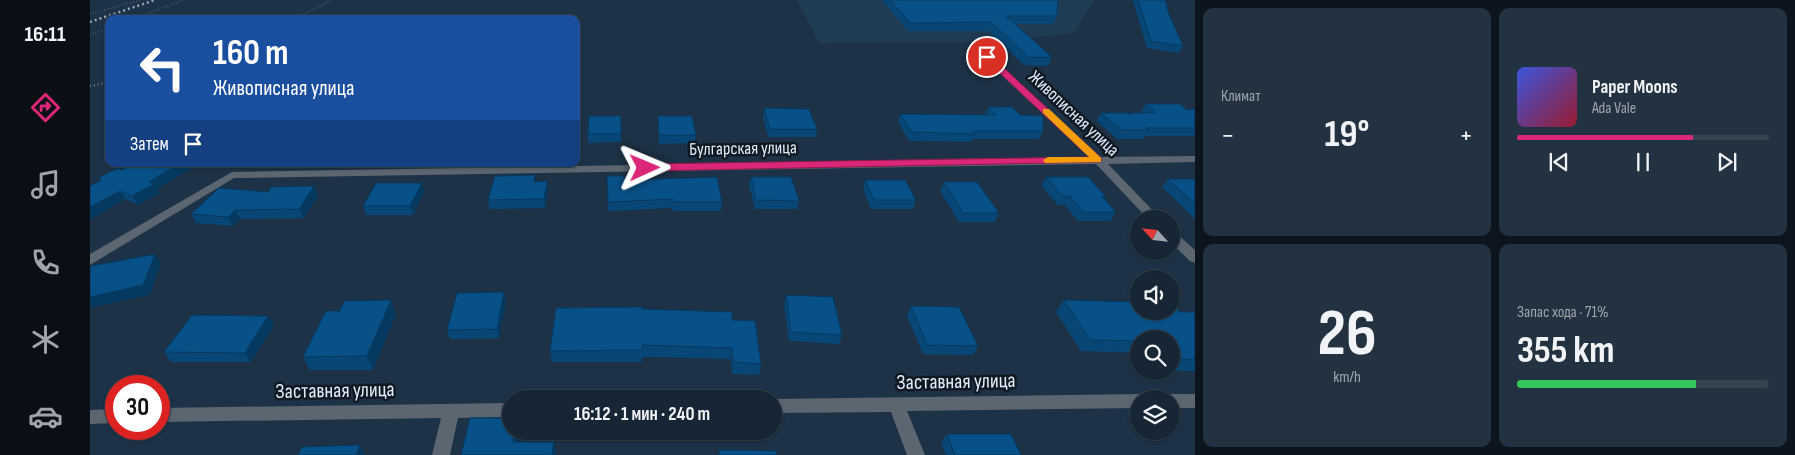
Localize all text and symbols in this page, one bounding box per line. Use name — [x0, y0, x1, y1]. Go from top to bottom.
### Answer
text: 16:11 — [24, 21, 66, 48]
text: 160 m — [213, 32, 289, 75]
icon: left — [130, 35, 195, 100]
pin — [966, 36, 1008, 78]
icon: arrive — [973, 43, 1001, 71]
street label: Живописная улица — [1024, 66, 1123, 161]
text: Живописная улица — [213, 75, 354, 102]
text: Paper Moons — [1592, 76, 1678, 99]
text: Климат — [1221, 87, 1261, 106]
icon: directions — [28, 90, 63, 125]
text: Ada Vale — [1592, 99, 1636, 118]
text: 19° — [1325, 112, 1369, 157]
text: − — [1221, 119, 1235, 152]
text: + — [1459, 119, 1473, 152]
icon: arrive — [179, 130, 207, 158]
text: Затем — [130, 133, 169, 156]
street label: Булгарская улица — [689, 137, 797, 160]
position arrow — [618, 141, 670, 193]
icon: previous — [1545, 148, 1573, 176]
icon: pause — [1629, 148, 1657, 176]
icon: next — [1713, 148, 1741, 176]
icon: music — [28, 167, 63, 202]
north arrow — [1130, 210, 1180, 260]
map controls — [1130, 210, 1180, 440]
icon: phone — [28, 245, 63, 280]
button: sound — [1130, 270, 1180, 320]
text: 26 — [1317, 296, 1377, 374]
text: Запас хода · 71% — [1517, 303, 1609, 322]
icon: climate — [28, 322, 63, 357]
text: 355 km — [1517, 328, 1615, 373]
button: search — [1130, 330, 1180, 380]
street label: Заставная улица — [896, 368, 1016, 395]
text: km/h — [1333, 368, 1361, 387]
speed limit sign: 30 — [105, 375, 170, 440]
street label: Заставная улица — [275, 377, 395, 404]
button: layers — [1130, 390, 1180, 440]
icon: car — [28, 399, 63, 434]
text: 16:12 · 1 мин · 240 m — [574, 403, 710, 426]

